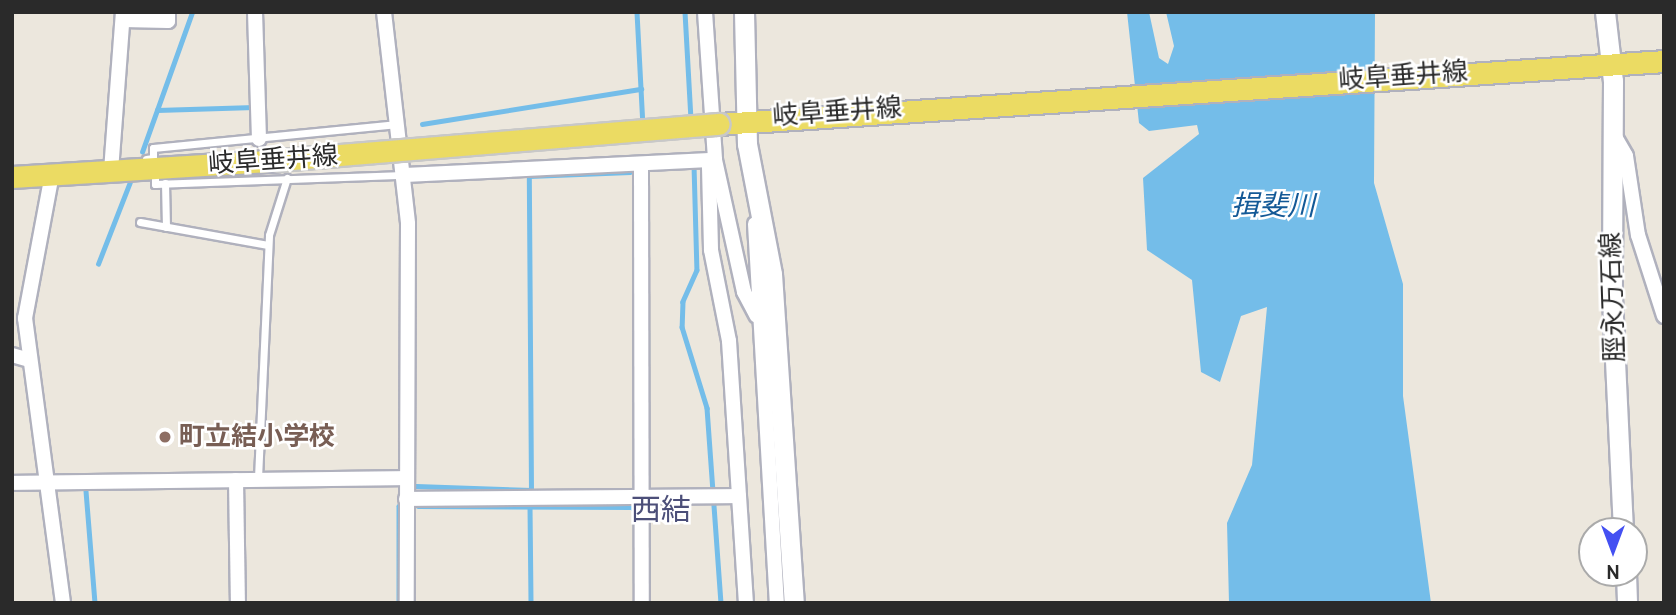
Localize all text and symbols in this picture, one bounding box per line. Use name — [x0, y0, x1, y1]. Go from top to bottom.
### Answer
street label: 岐阜垂井線 — [1337, 56, 1469, 96]
street label: 岐阜垂井線 — [771, 92, 903, 132]
street label: 岐阜垂井線 — [207, 140, 339, 180]
water label: 揖斐川 — [1231, 188, 1315, 222]
street label: 脛永万石線 — [1595, 231, 1631, 363]
place label: 町立結小学校 — [179, 421, 335, 453]
marker: 町立結小学校 — [157, 429, 173, 445]
district label: 西結 — [631, 492, 691, 528]
north arrow — [1578, 517, 1648, 587]
text: N — [1606, 560, 1620, 583]

